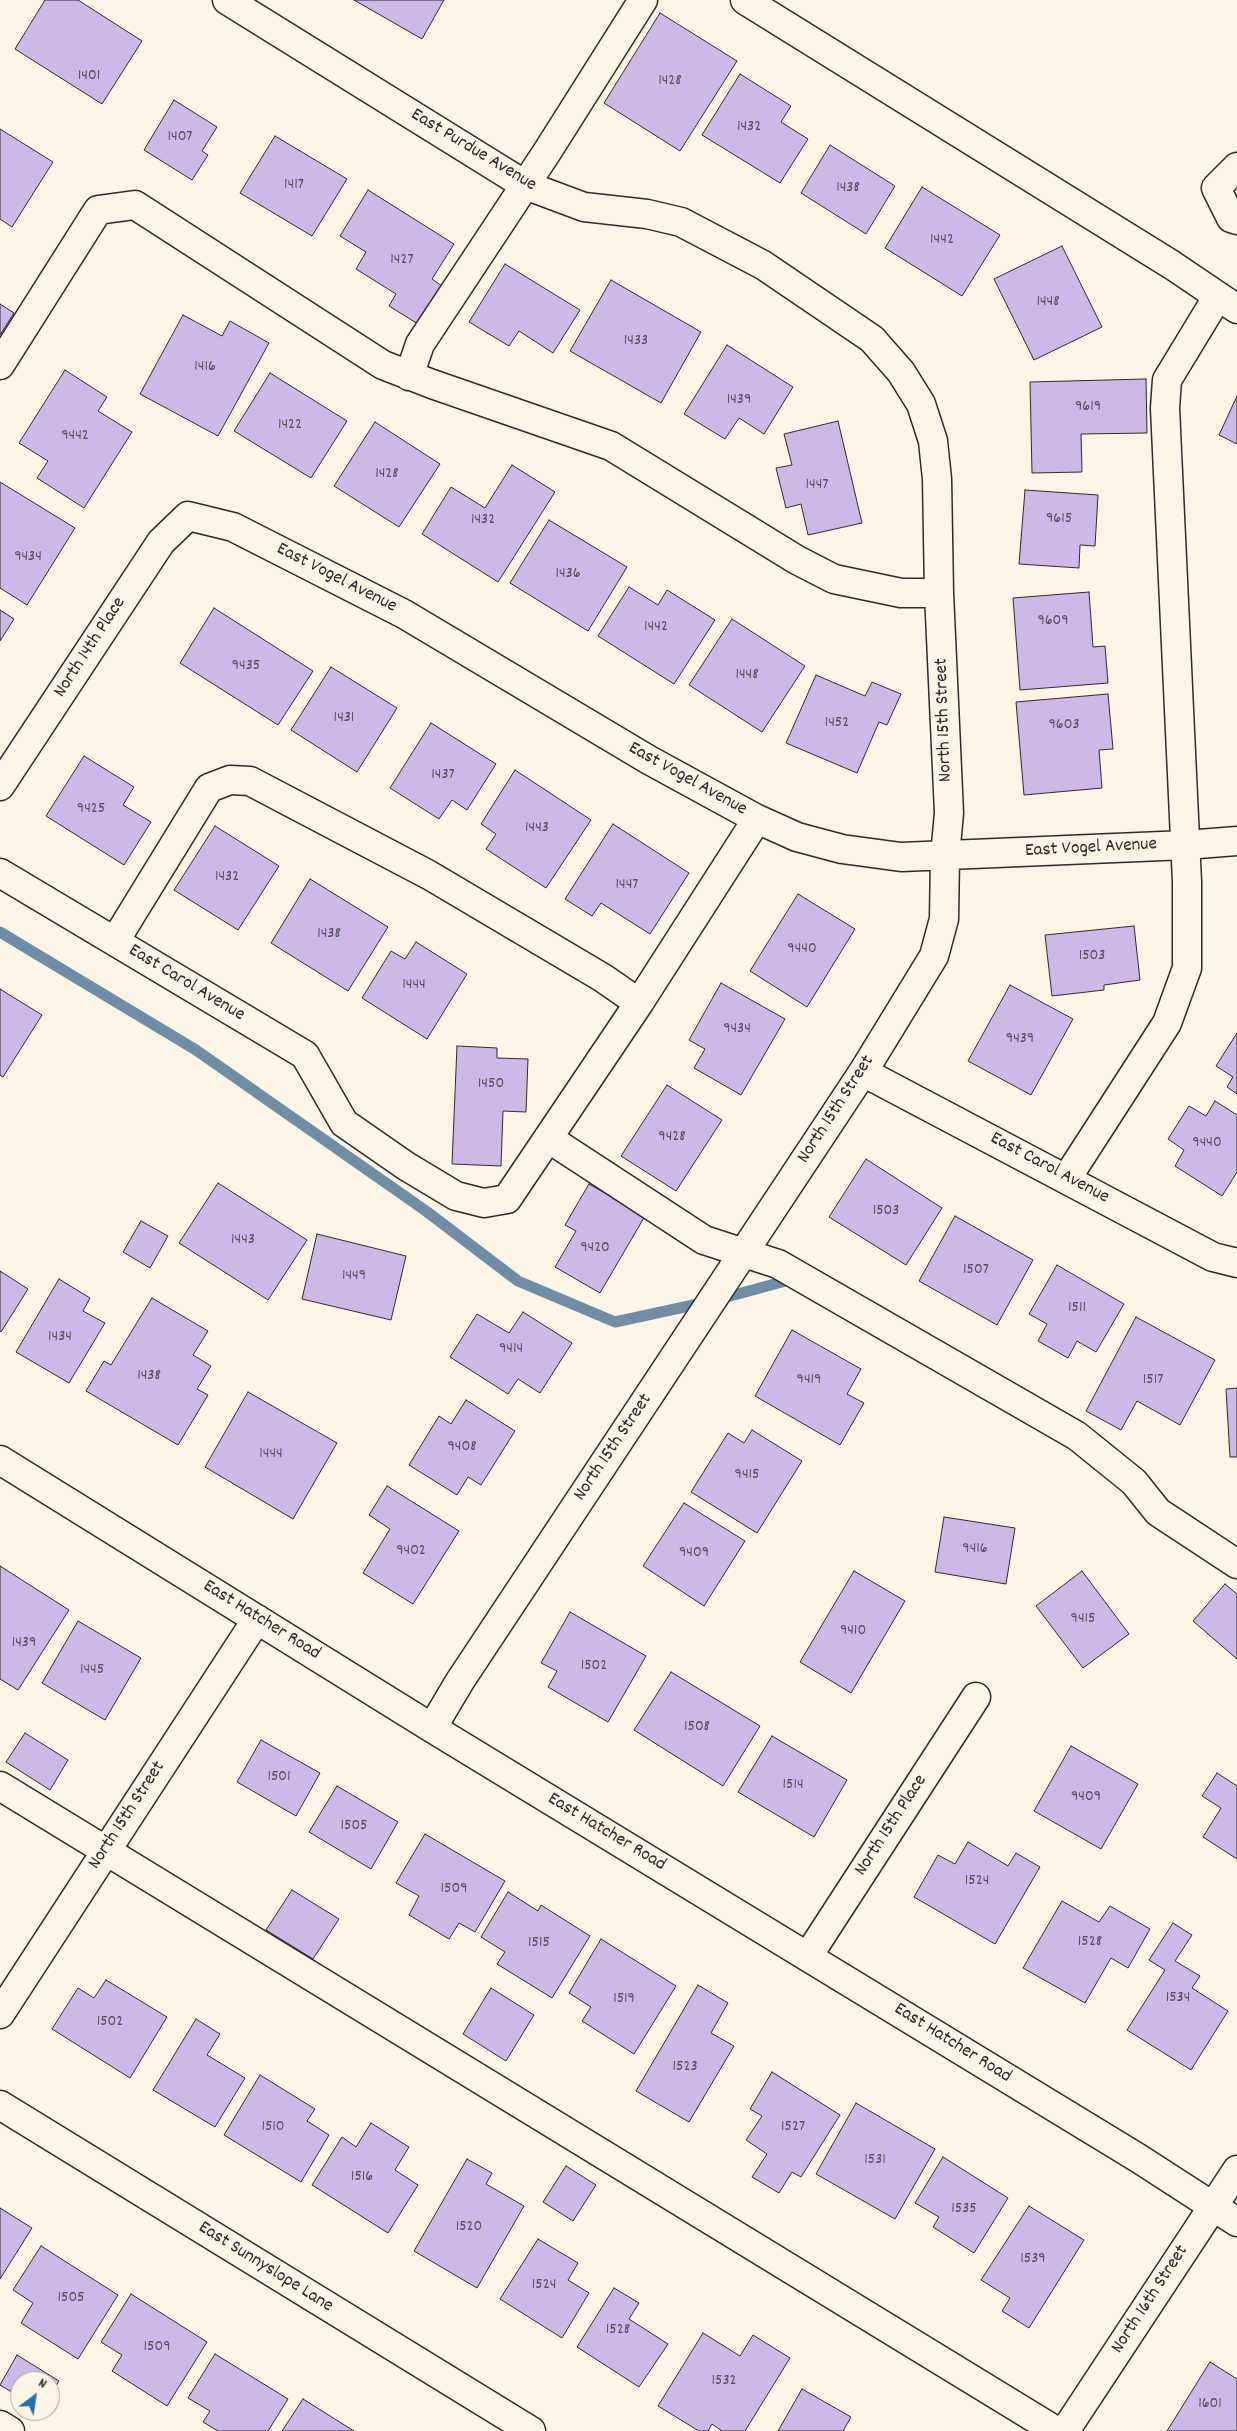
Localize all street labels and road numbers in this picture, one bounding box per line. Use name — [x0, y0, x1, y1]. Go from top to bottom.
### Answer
street label: East Purdue Avenue — [406, 105, 540, 197]
street label: East Vogel Avenue — [272, 539, 400, 619]
street label: North 14th Place — [50, 594, 132, 702]
street label: North 15th Street — [931, 658, 959, 782]
street label: East Vogel Avenue — [624, 738, 750, 822]
street label: East Vogel Avenue — [1024, 834, 1158, 864]
street label: East Carol Avenue — [124, 940, 248, 1028]
street label: North 15th Street — [794, 1052, 880, 1168]
street label: East Carol Avenue — [986, 1128, 1112, 1210]
street label: North 15th Street — [570, 1390, 658, 1506]
street label: East Hatcher Road — [198, 1576, 324, 1666]
street label: North 15th Street — [85, 1758, 171, 1874]
street label: North 15th Place — [851, 1771, 933, 1881]
street label: East Hatcher Road — [543, 1789, 669, 1877]
street label: East Hatcher Road — [889, 1999, 1015, 2089]
street label: East Sunnyslope Lane — [193, 2217, 337, 2319]
street label: North 16th Street — [1107, 2242, 1195, 2358]

